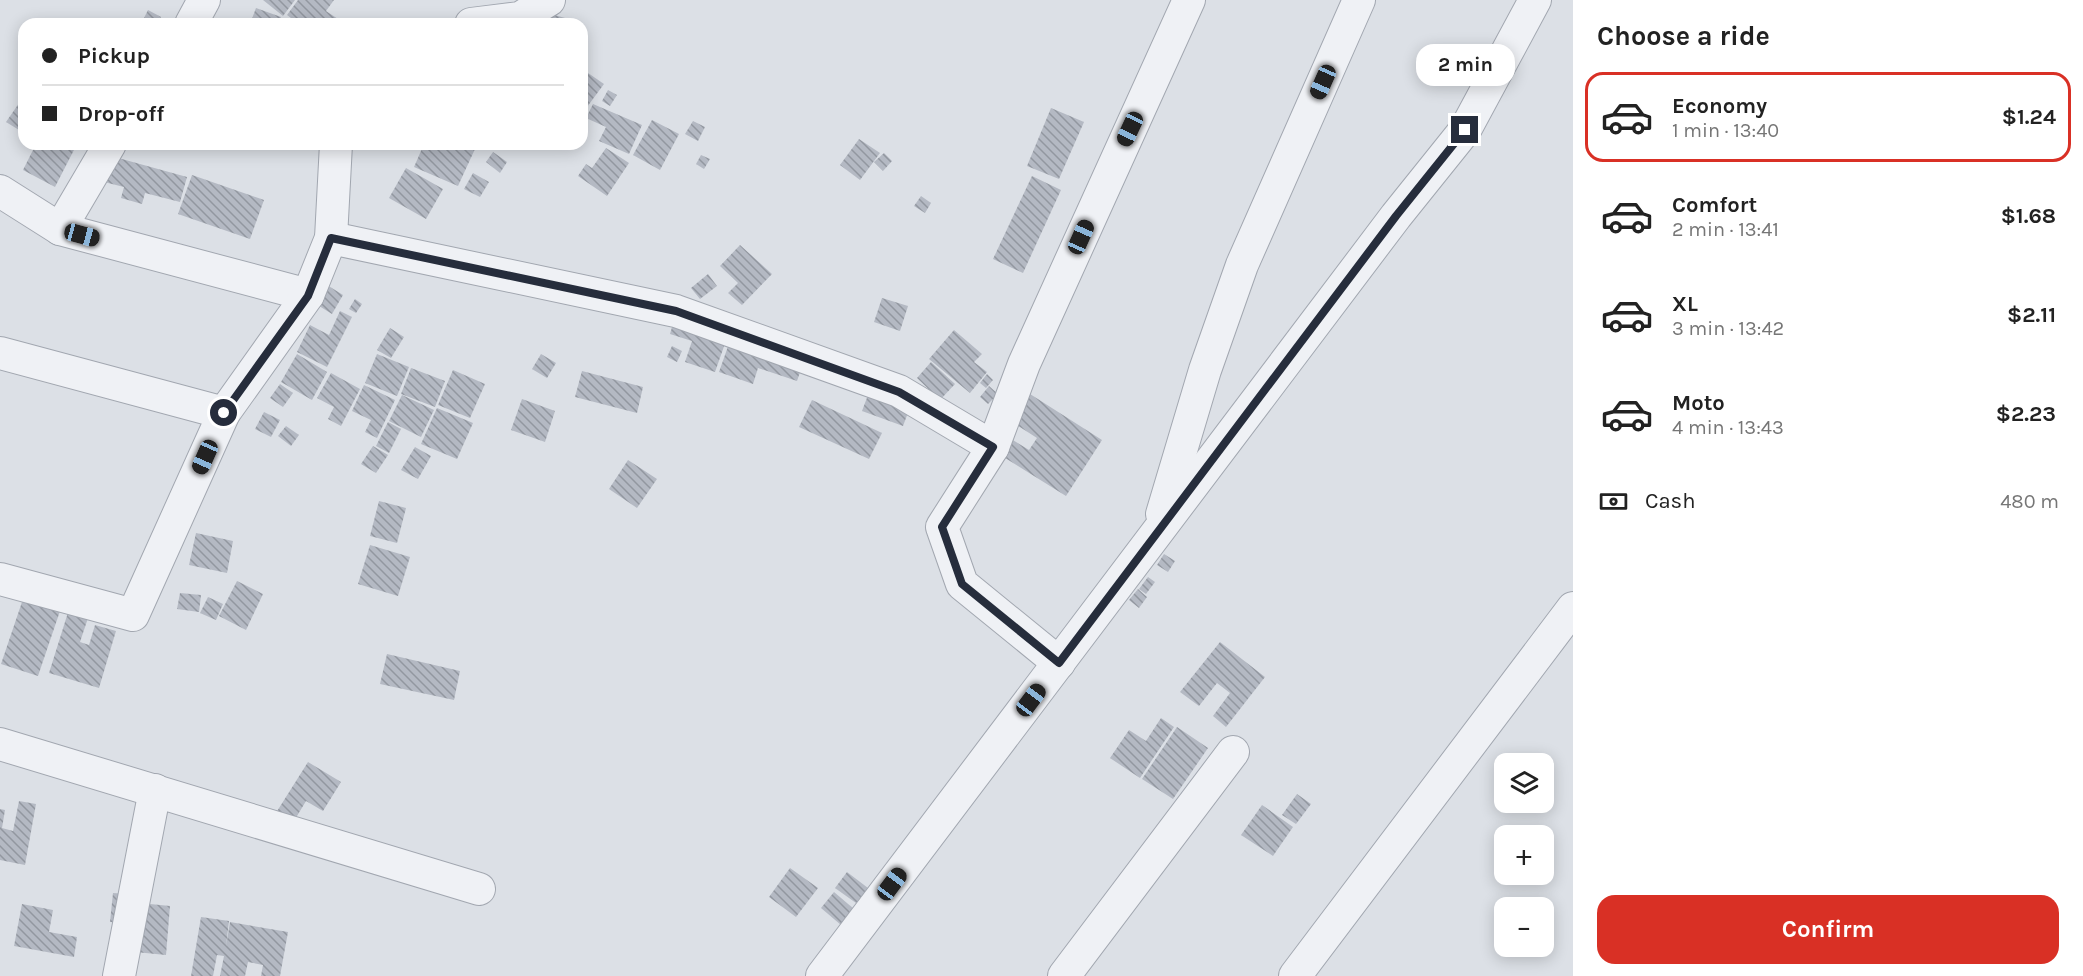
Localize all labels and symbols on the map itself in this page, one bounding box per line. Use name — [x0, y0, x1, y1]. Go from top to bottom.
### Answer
callout: 2 min — [1416, 43, 1514, 85]
car — [1307, 62, 1339, 102]
car — [1114, 109, 1146, 149]
route end — [1451, 116, 1478, 143]
car — [1065, 217, 1097, 257]
car — [62, 222, 102, 248]
route start — [210, 399, 237, 426]
car — [189, 437, 221, 477]
car — [1013, 680, 1049, 720]
car — [874, 864, 910, 904]

